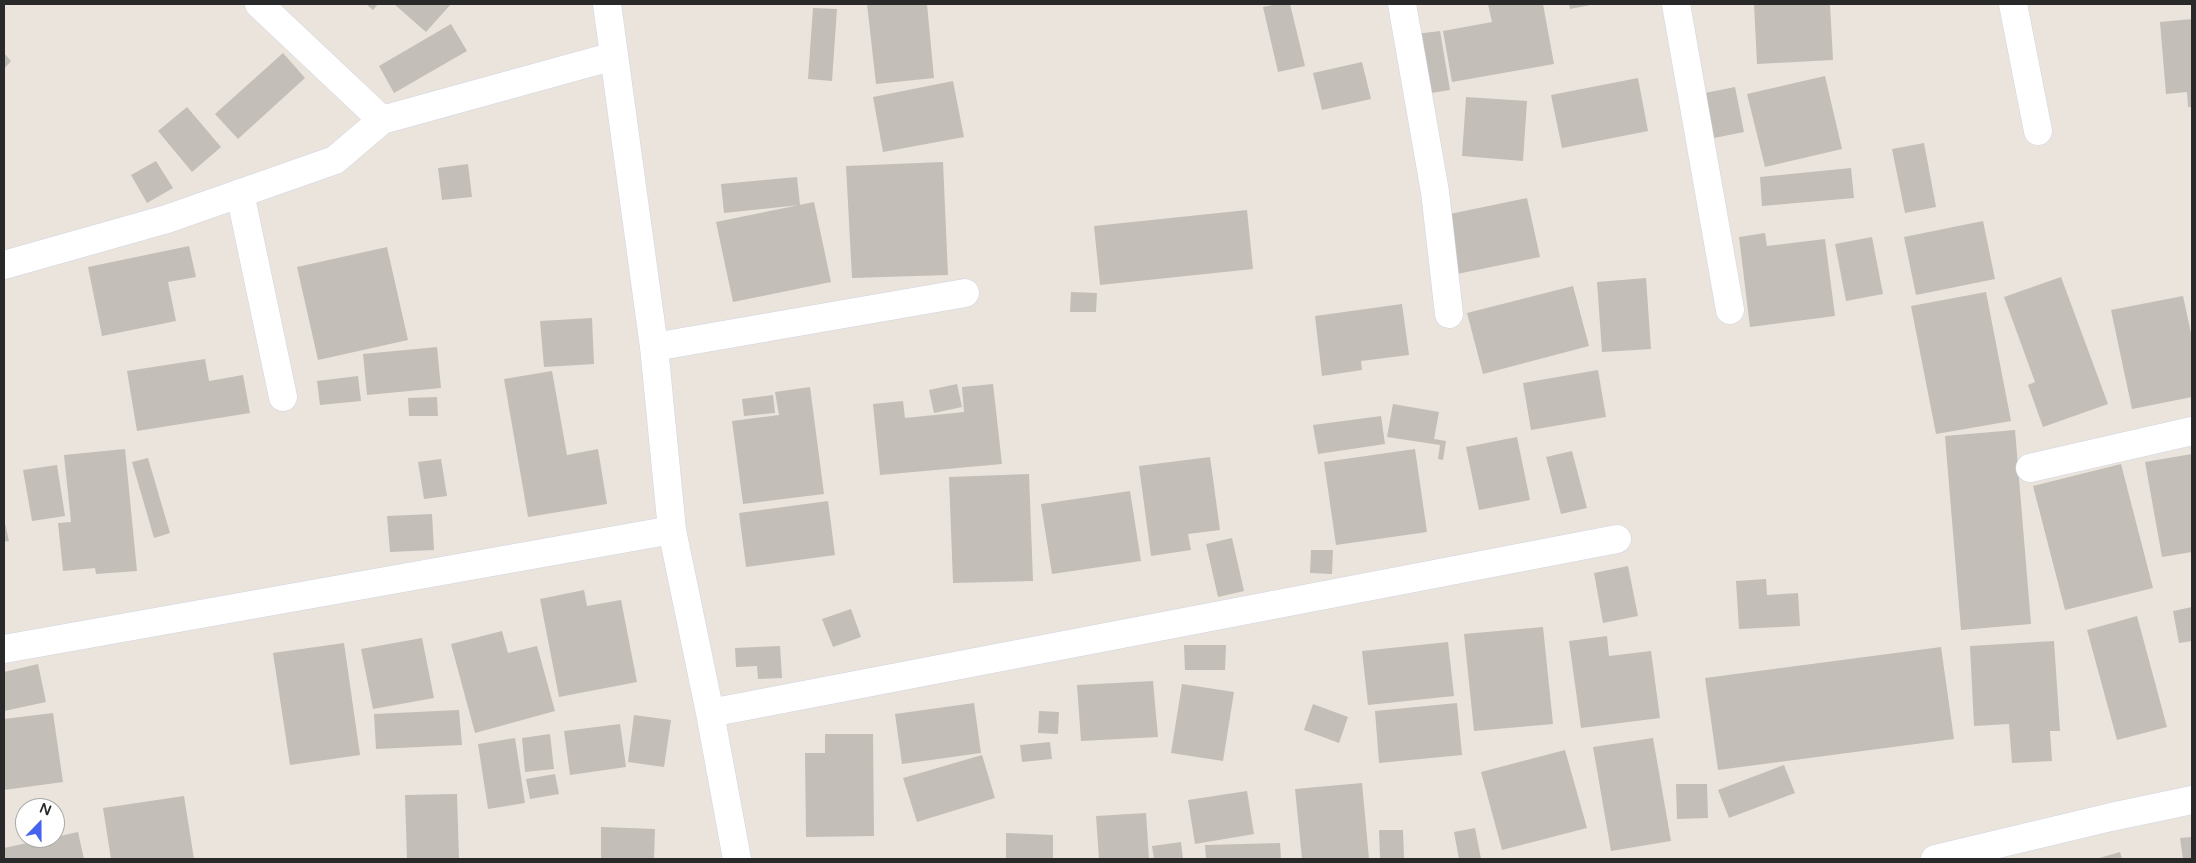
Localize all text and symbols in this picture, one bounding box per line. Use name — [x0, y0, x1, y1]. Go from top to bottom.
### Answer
north arrow — [15, 798, 65, 848]
text: N — [37, 800, 54, 820]

